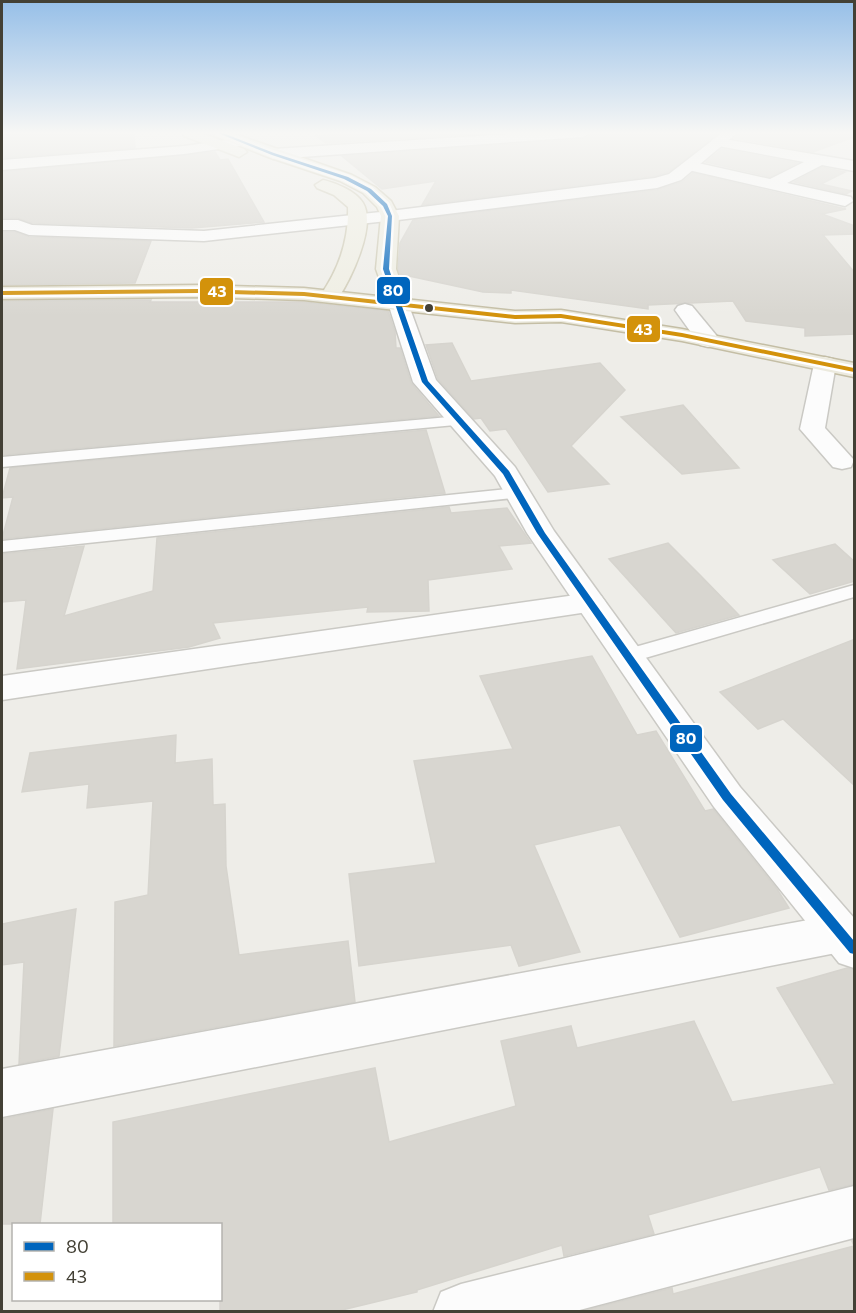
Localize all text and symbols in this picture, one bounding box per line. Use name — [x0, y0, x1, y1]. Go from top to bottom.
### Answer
line badge: 80 — [376, 276, 411, 305]
line badge: 43 — [199, 277, 234, 306]
text: 80 — [383, 280, 403, 299]
text: 43 — [207, 281, 227, 300]
unlabelled marker — [423, 302, 435, 314]
line badge: 43 — [626, 315, 661, 343]
text: 43 — [633, 319, 653, 338]
line badge: 80 — [669, 724, 703, 753]
text: 80 — [676, 728, 696, 747]
legend — [12, 1223, 222, 1301]
text: 80 — [66, 1235, 89, 1257]
text: 43 — [66, 1265, 87, 1287]

